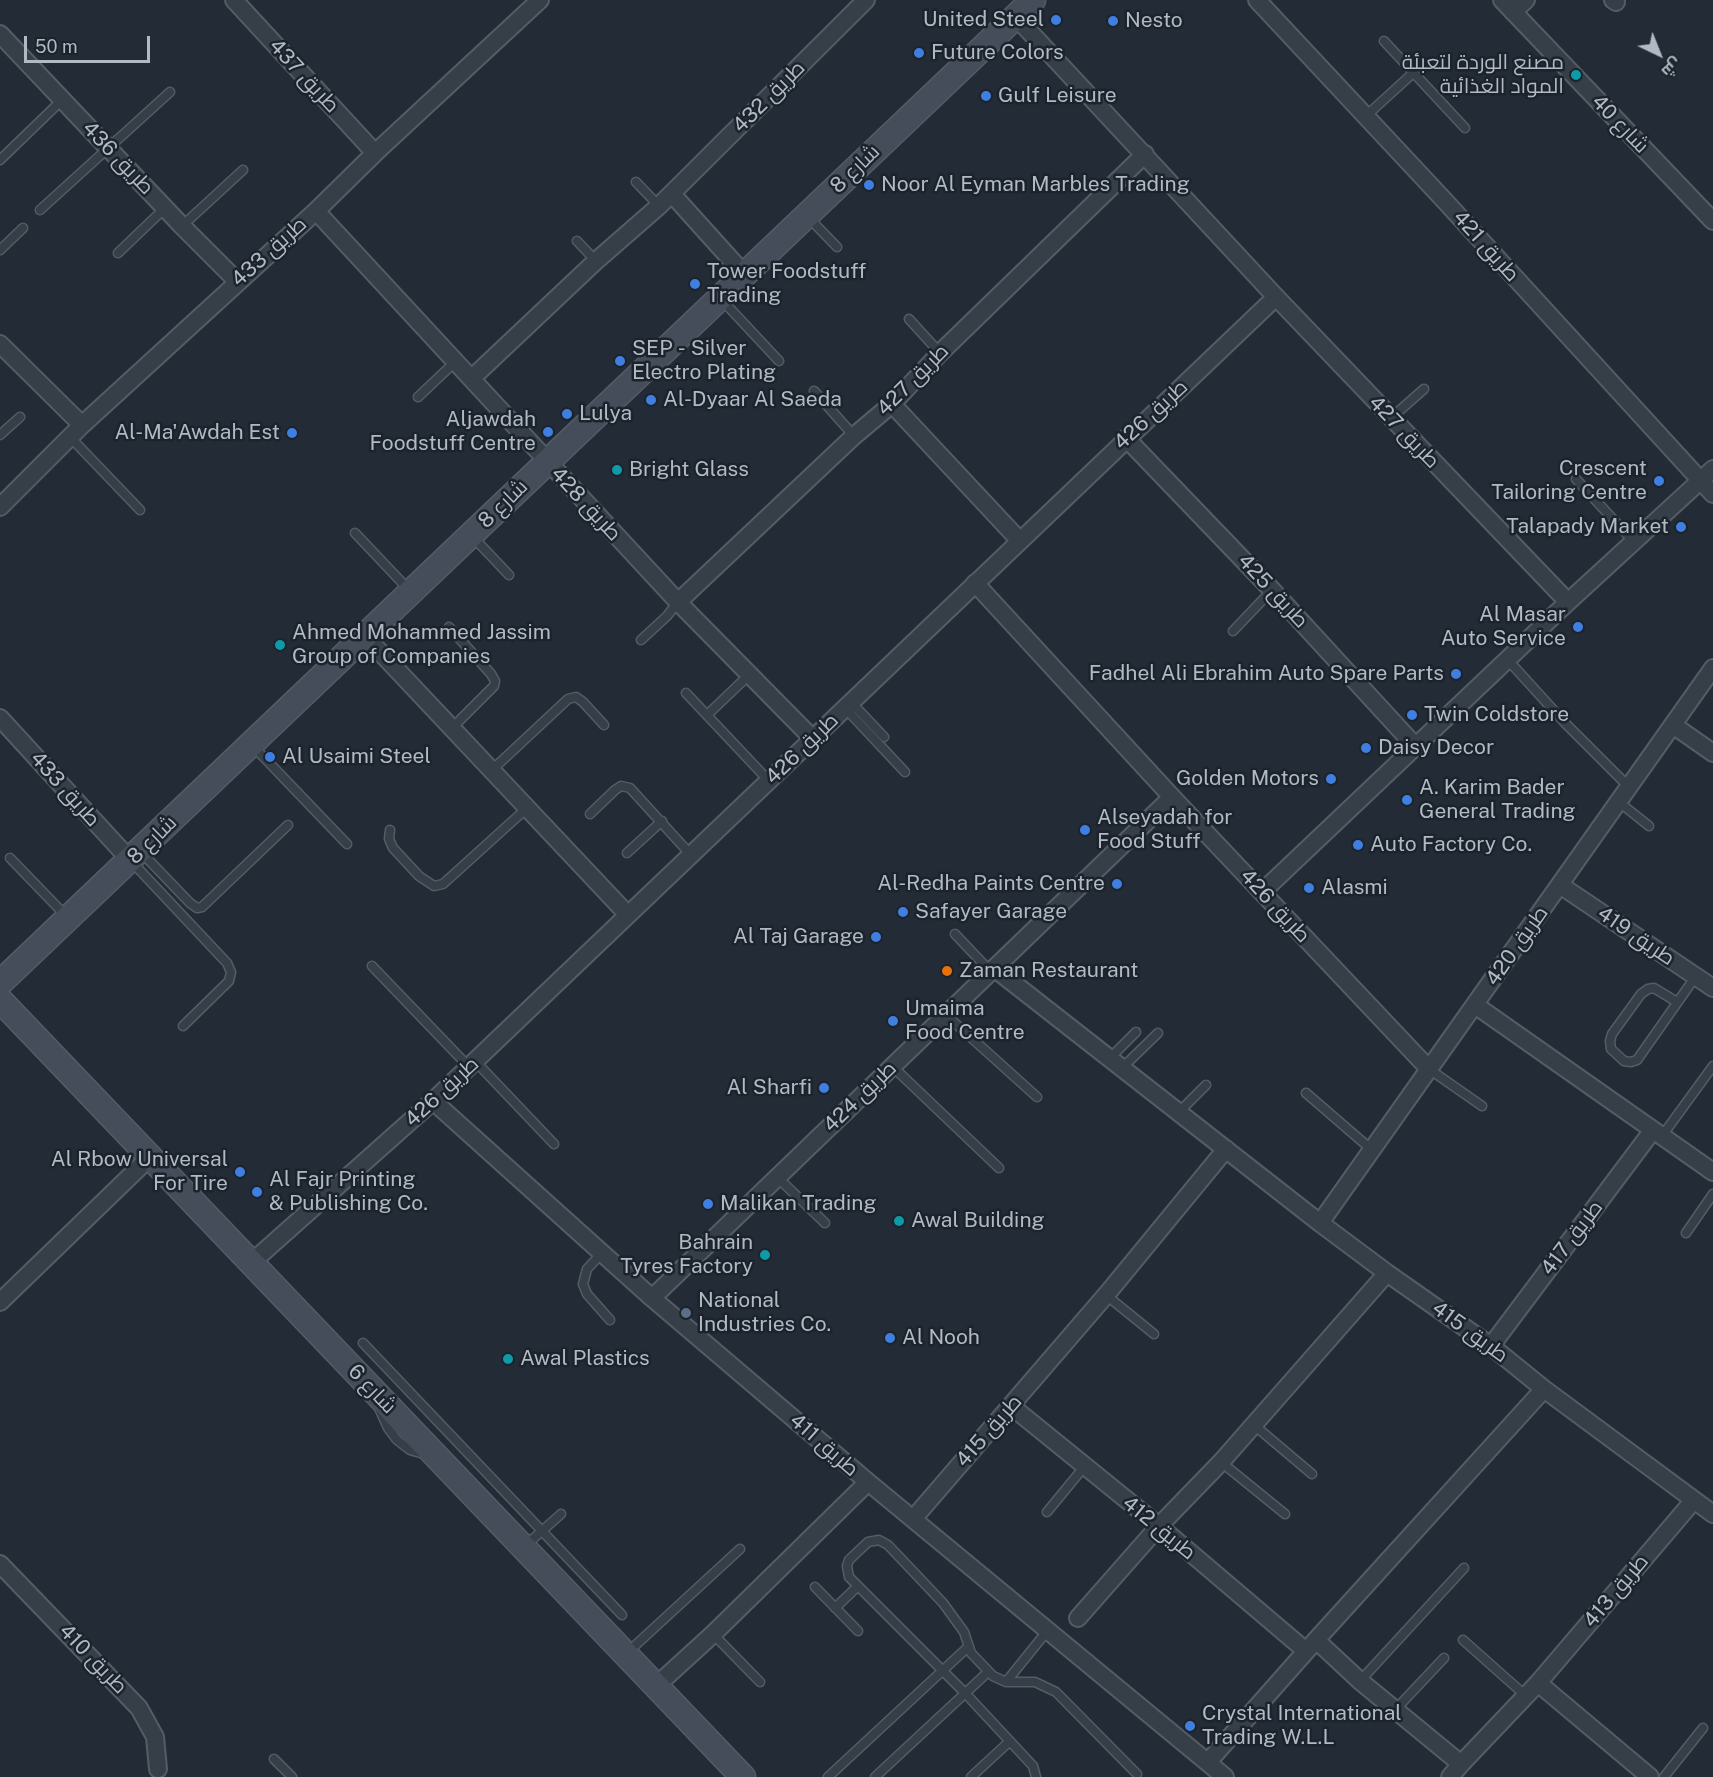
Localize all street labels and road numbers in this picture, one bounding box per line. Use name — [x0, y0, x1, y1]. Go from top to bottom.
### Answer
street label: طريق 437 — [264, 34, 344, 118]
street label: طريق 432 — [728, 56, 810, 138]
street label: شارع 40 — [1586, 89, 1654, 159]
street label: طريق 436 — [77, 116, 159, 200]
street label: شارع 8 — [825, 139, 885, 199]
street label: طريق 421 — [1447, 205, 1525, 287]
street label: طريق 433 — [226, 212, 312, 292]
street label: طريق 427 — [872, 339, 954, 421]
street label: طريق 426 — [1109, 374, 1193, 456]
street label: طريق 427 — [1363, 390, 1445, 474]
street label: طريق 428 — [545, 462, 627, 546]
street label: شارع 8 — [473, 474, 533, 534]
street label: طريق 425 — [1232, 549, 1314, 633]
street label: طريق 426 — [760, 708, 844, 790]
street label: طريق 433 — [25, 746, 105, 832]
street label: شارع 8 — [122, 810, 182, 870]
street label: طريق 426 — [1234, 864, 1316, 948]
street label: طريق 420 — [1480, 901, 1554, 991]
street label: طريق 419 — [1592, 901, 1680, 971]
street label: طريق 426 — [400, 1051, 484, 1133]
street label: طريق 424 — [818, 1056, 902, 1138]
street label: طريق 417 — [1536, 1195, 1608, 1281]
street label: طريق 415 — [1427, 1296, 1513, 1368]
street label: شارع 6 — [342, 1359, 402, 1419]
street label: طريق 415 — [951, 1389, 1027, 1473]
street label: طريق 411 — [784, 1408, 864, 1482]
street label: طريق 412 — [1117, 1491, 1201, 1565]
street label: طريق 413 — [1578, 1549, 1654, 1633]
street label: طريق 410 — [53, 1619, 133, 1699]

